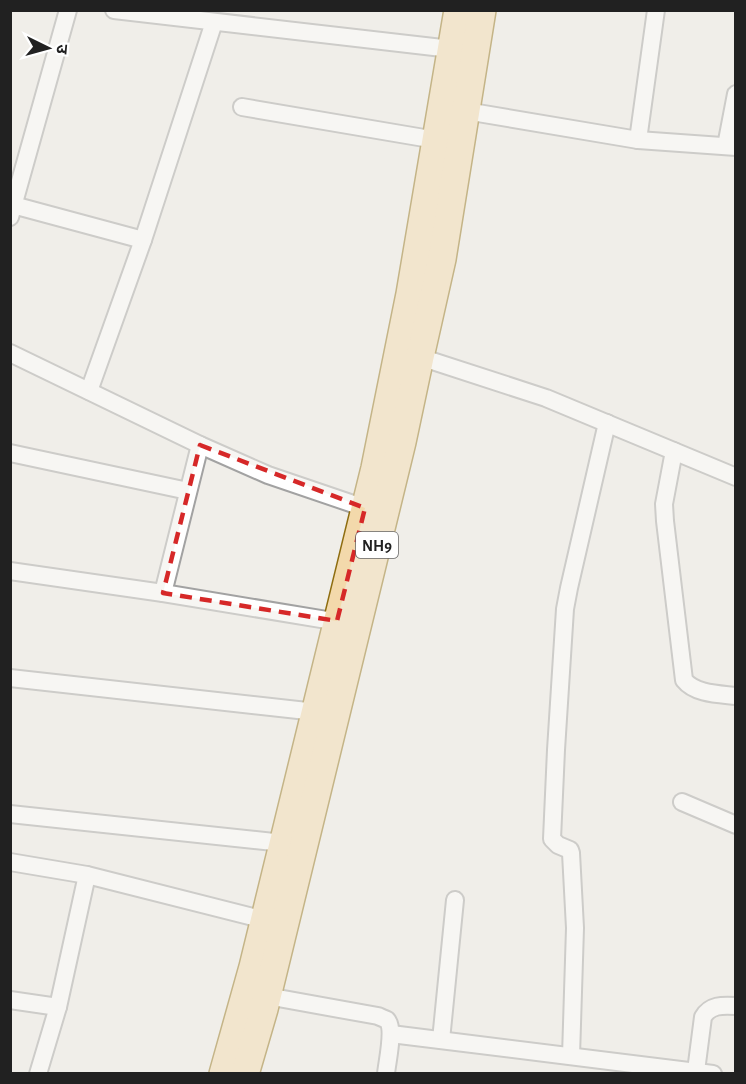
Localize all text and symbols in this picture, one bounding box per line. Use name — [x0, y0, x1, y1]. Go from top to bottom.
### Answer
north arrow — [18, 18, 78, 78]
text: उ — [54, 44, 70, 55]
road number: NH9 — [356, 532, 398, 558]

